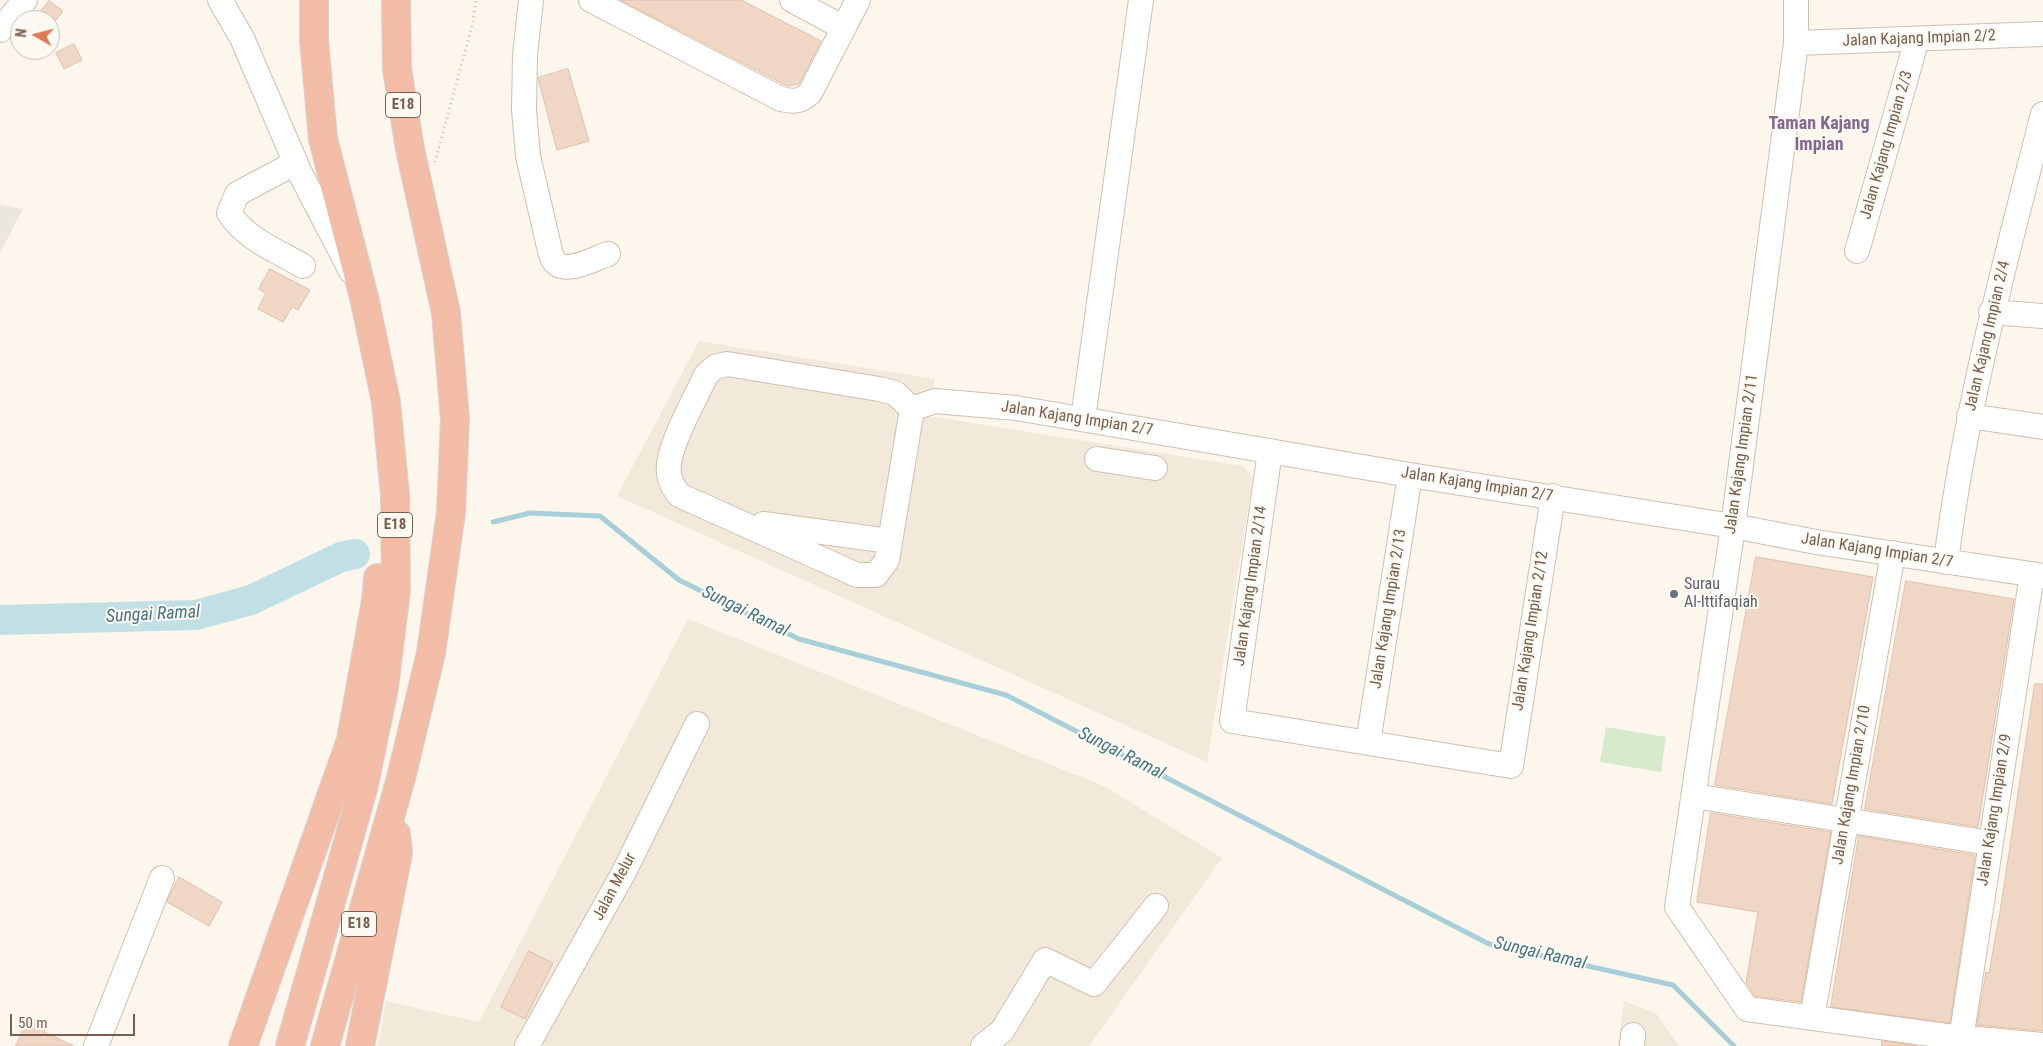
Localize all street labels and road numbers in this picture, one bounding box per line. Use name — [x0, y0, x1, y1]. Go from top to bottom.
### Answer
street label: Jalan Kajang Impian 2/2 — [1842, 27, 1996, 51]
street label: Jalan Kajang Impian 2/3 — [1857, 69, 1917, 221]
road number: E18 — [386, 92, 420, 118]
street label: Jalan Kajang Impian 2/4 — [1961, 259, 2015, 413]
street label: Jalan Kajang Impian 2/11 — [1721, 373, 1763, 535]
street label: Jalan Kajang Impian 2/7 — [1000, 398, 1154, 440]
street label: Jalan Kajang Impian 2/7 — [1400, 464, 1554, 506]
street label: Jalan Kajang Impian 2/14 — [1230, 505, 1272, 667]
road number: E18 — [378, 512, 412, 538]
street label: Jalan Kajang Impian 2/13 — [1367, 528, 1411, 690]
street label: Jalan Kajang Impian 2/7 — [1800, 530, 1954, 572]
street label: Jalan Kajang Impian 2/12 — [1509, 550, 1553, 712]
street label: Jalan Kajang Impian 2/10 — [1829, 704, 1875, 866]
street label: Jalan Kajang Impian 2/9 — [1974, 733, 2016, 887]
street label: Jalan Melur — [589, 850, 641, 924]
road number: E18 — [342, 912, 376, 936]

